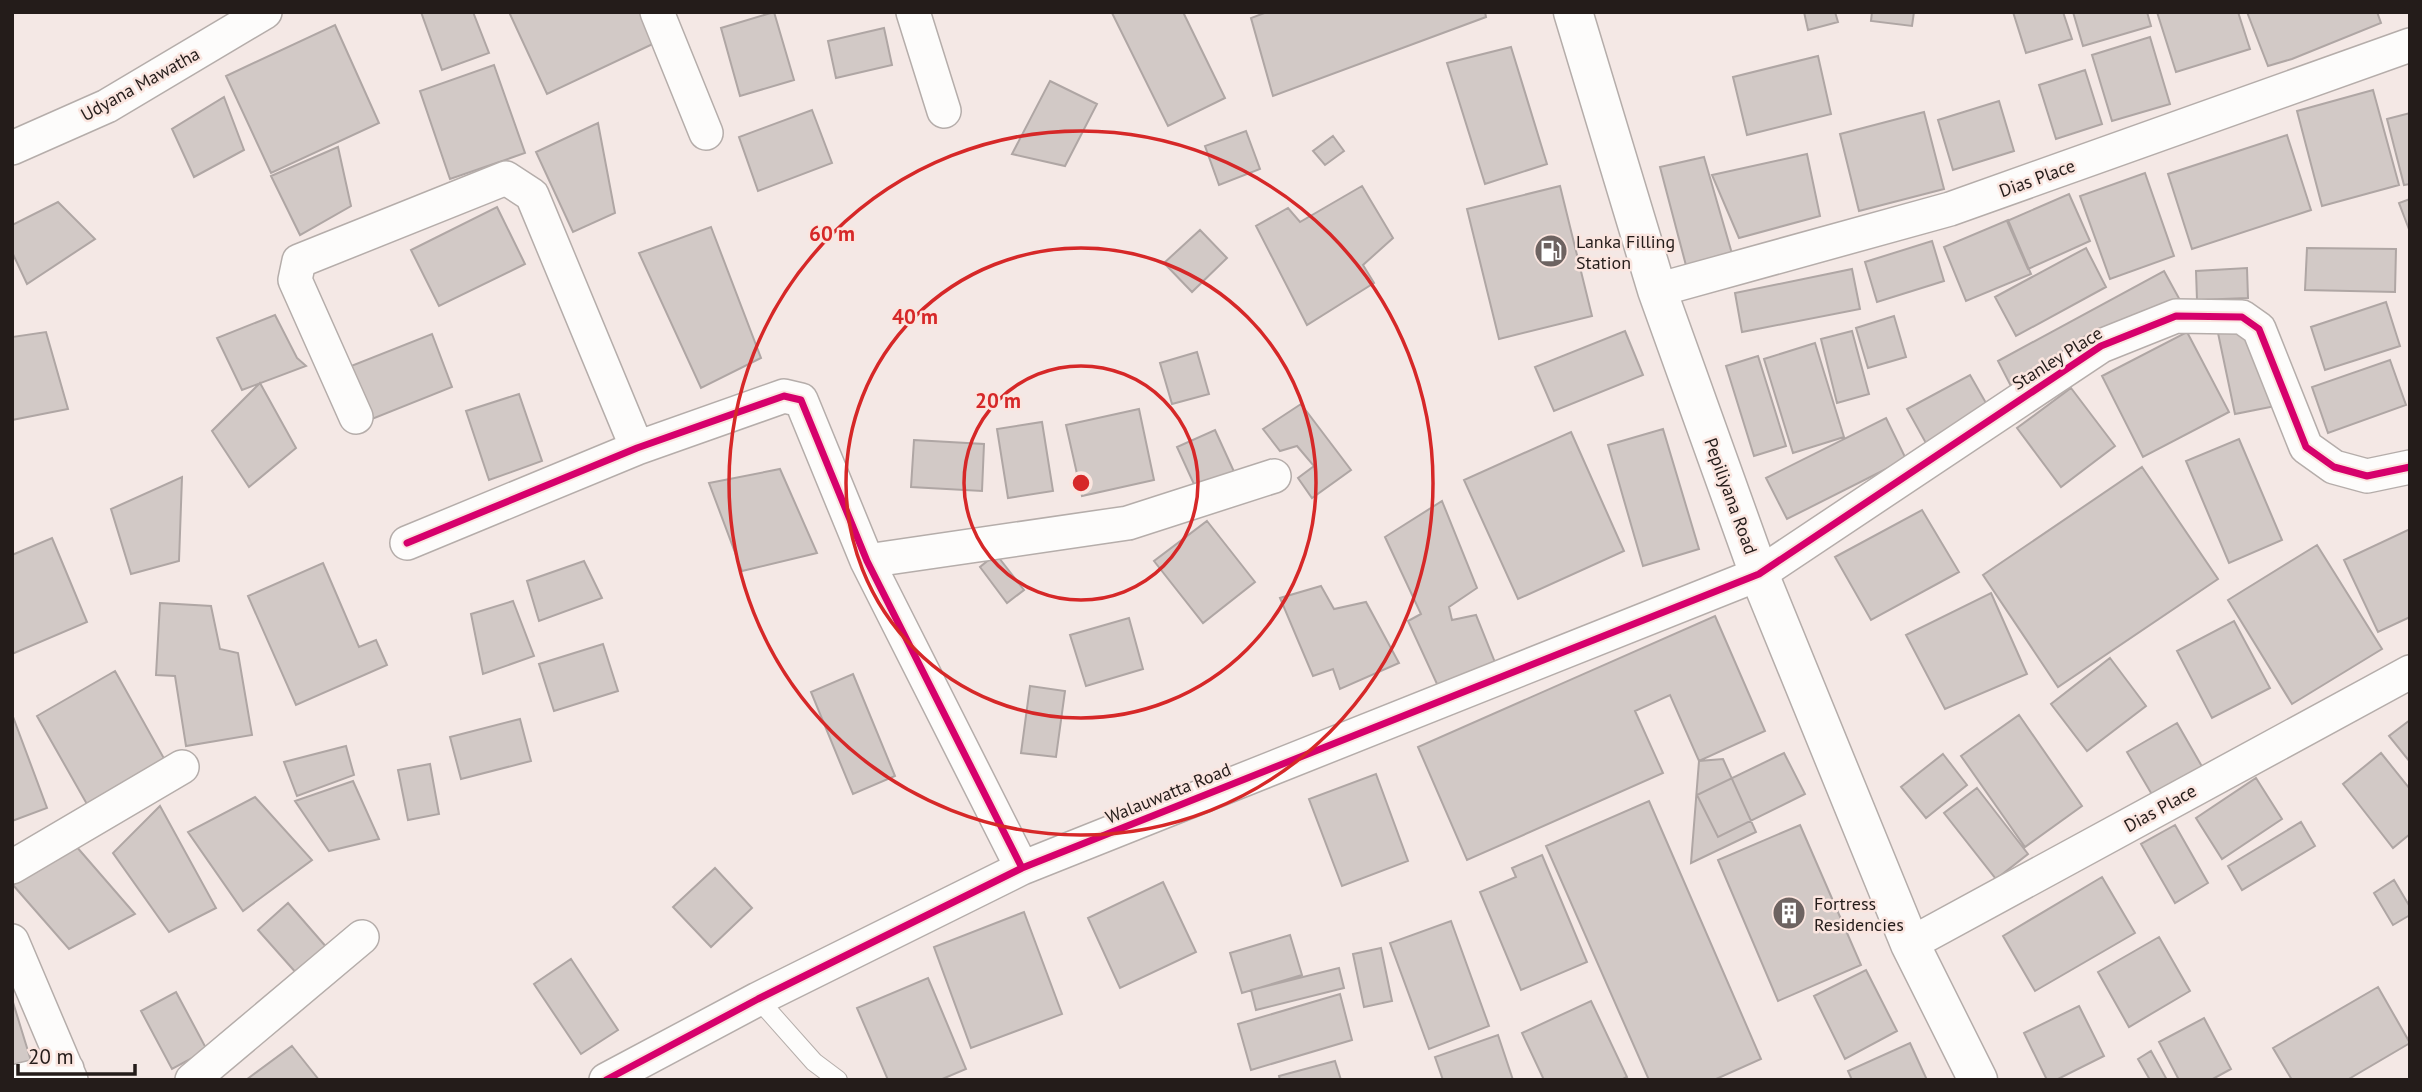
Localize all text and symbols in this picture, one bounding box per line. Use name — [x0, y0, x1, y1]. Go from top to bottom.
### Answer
street label: Udyana Mawatha — [76, 42, 204, 126]
street label: Dias Place — [1996, 154, 2078, 202]
text: 60 m — [809, 220, 855, 247]
place label: Lanka Filling Station — [1576, 230, 1675, 274]
fuel station icon: Lanka Filling Station — [1532, 232, 1570, 270]
text: 40 m — [892, 303, 938, 330]
street label: Stanley Place — [2008, 321, 2106, 395]
text: 20 m — [975, 387, 1021, 414]
street label: Pepiliyana Road — [1699, 435, 1763, 557]
centre of rings — [1069, 471, 1093, 495]
street label: Walauwatta Road — [1102, 757, 1234, 829]
street label: Dias Place — [2120, 779, 2200, 837]
place label: Fortress Residencies — [1814, 892, 1904, 936]
building icon: Fortress Residencies — [1770, 894, 1808, 932]
scale bar — [18, 1032, 135, 1076]
text: 20 m — [28, 1043, 74, 1070]

